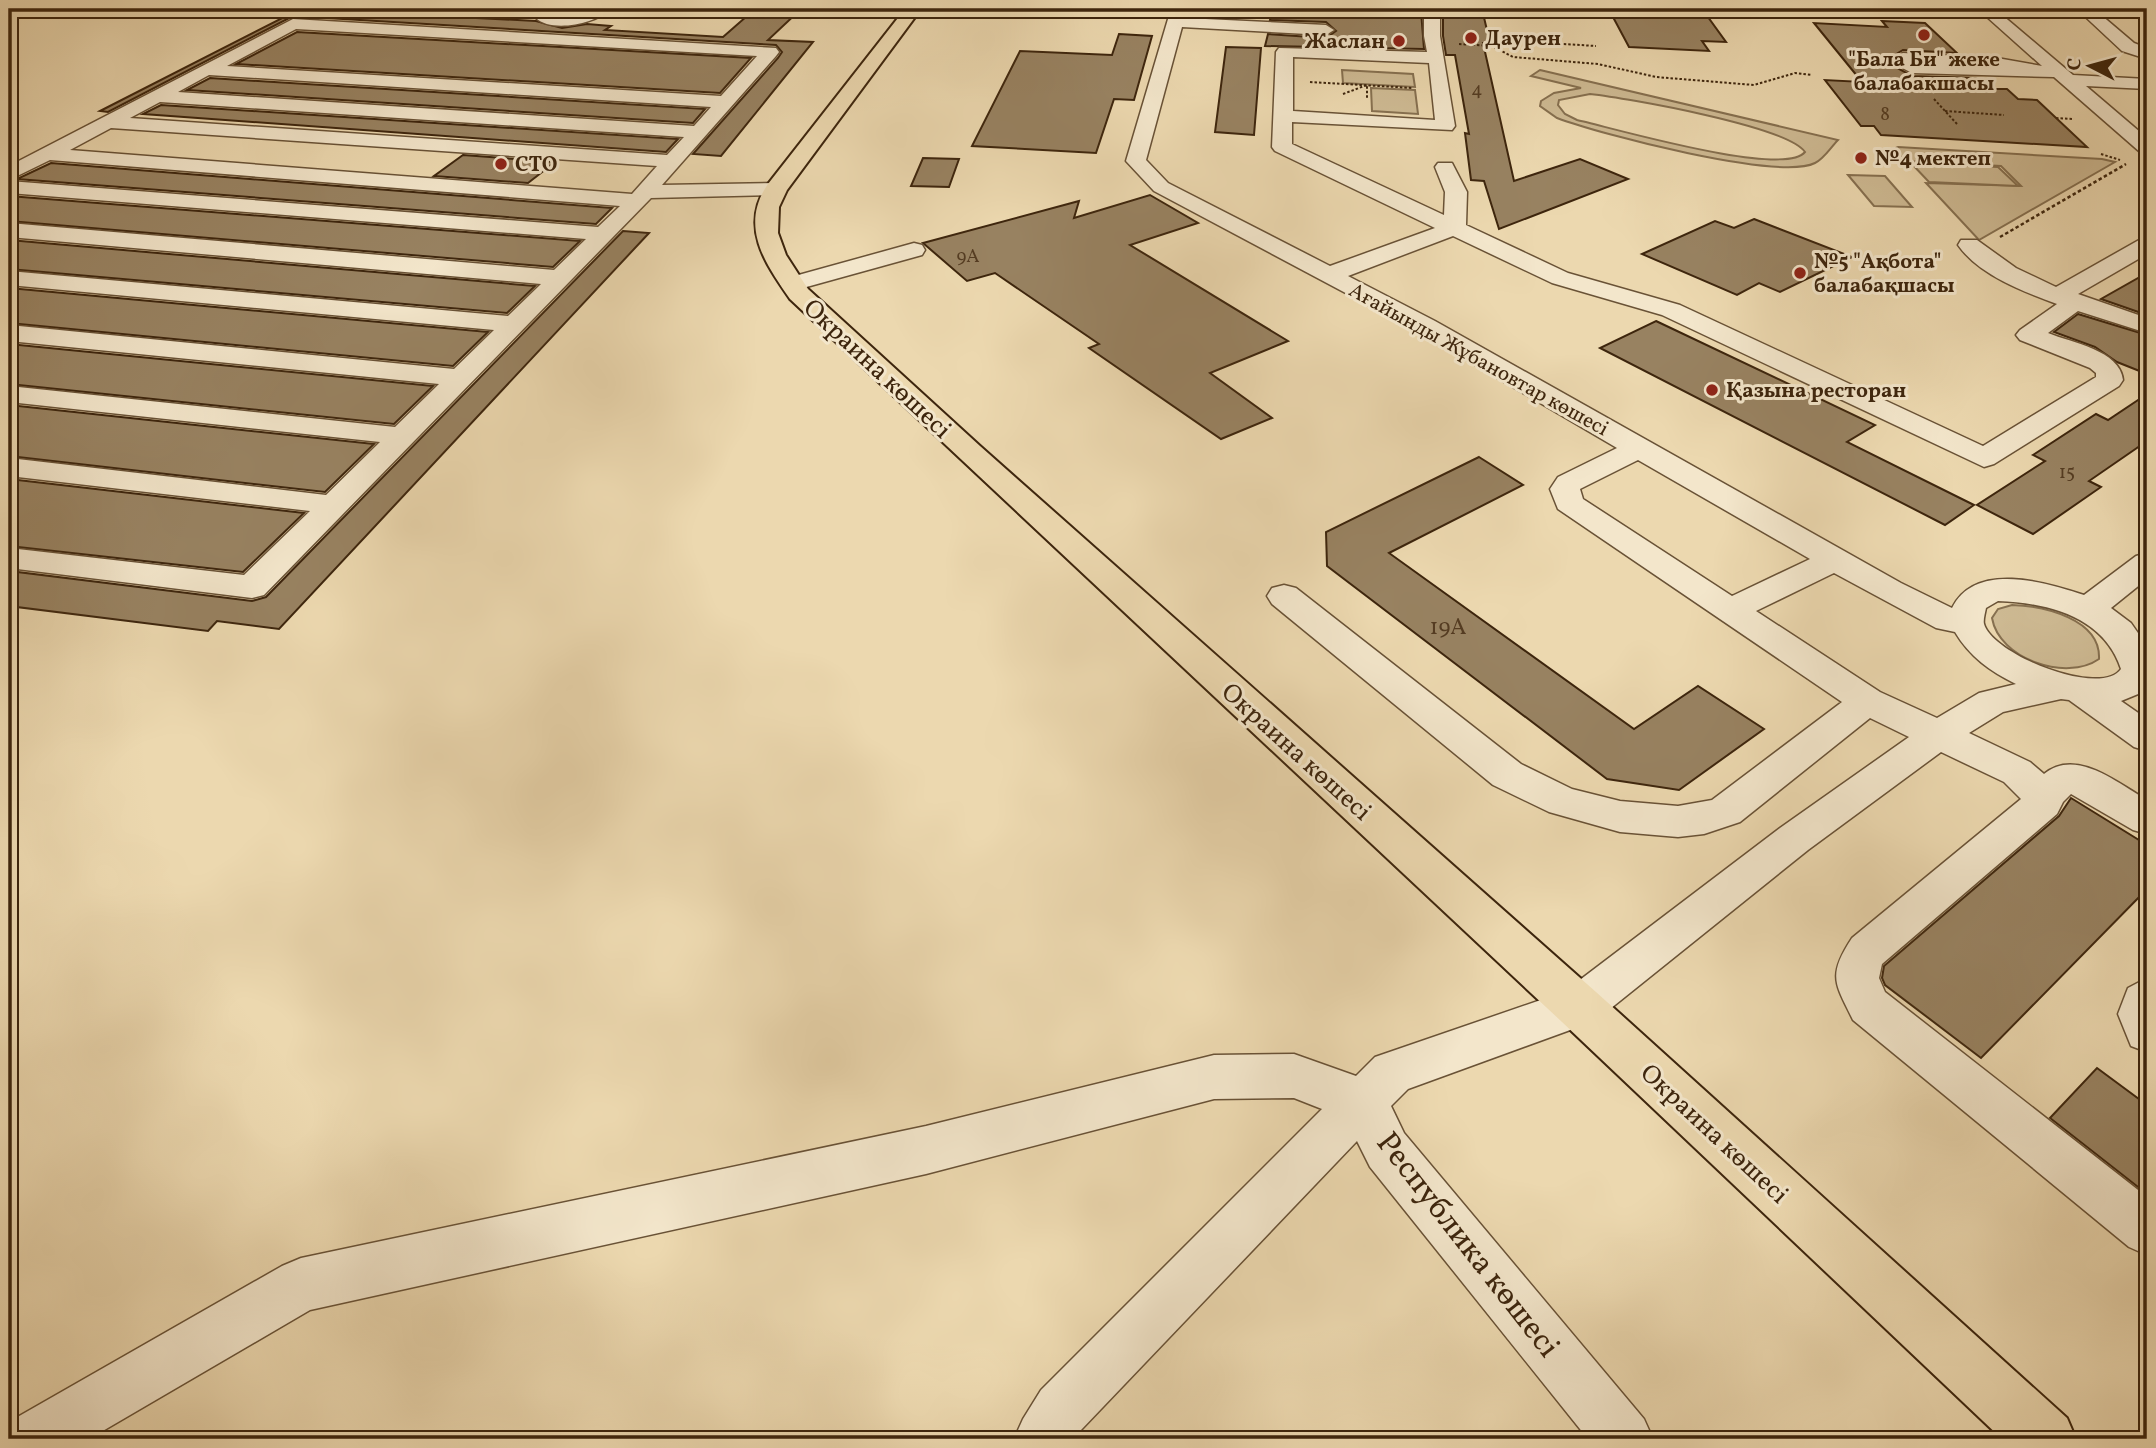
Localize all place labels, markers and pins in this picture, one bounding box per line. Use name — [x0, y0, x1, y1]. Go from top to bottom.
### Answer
place label: Даурен — [1485, 25, 1561, 54]
marker: "Бала Би" жеке балабакшасы — [1916, 27, 1932, 43]
place label: Жаслан — [1304, 28, 1385, 57]
marker: Даурен — [1463, 30, 1479, 46]
marker: Жаслан — [1391, 33, 1407, 49]
place label: "Бала Би" жеке балабакшасы — [1848, 46, 2000, 99]
place label: №4 мектеп — [1875, 145, 1991, 174]
marker: №4 мектеп — [1853, 150, 1869, 166]
place label: СТО — [515, 151, 558, 180]
marker: СТО — [493, 156, 509, 172]
place label: №5 "Ақбота" балабақшасы — [1814, 248, 1954, 301]
marker: №5 "Ақбота" балабақшасы — [1792, 265, 1808, 281]
place label: Қазына ресторан — [1726, 377, 1906, 406]
marker: Қазына ресторан — [1704, 382, 1720, 398]

